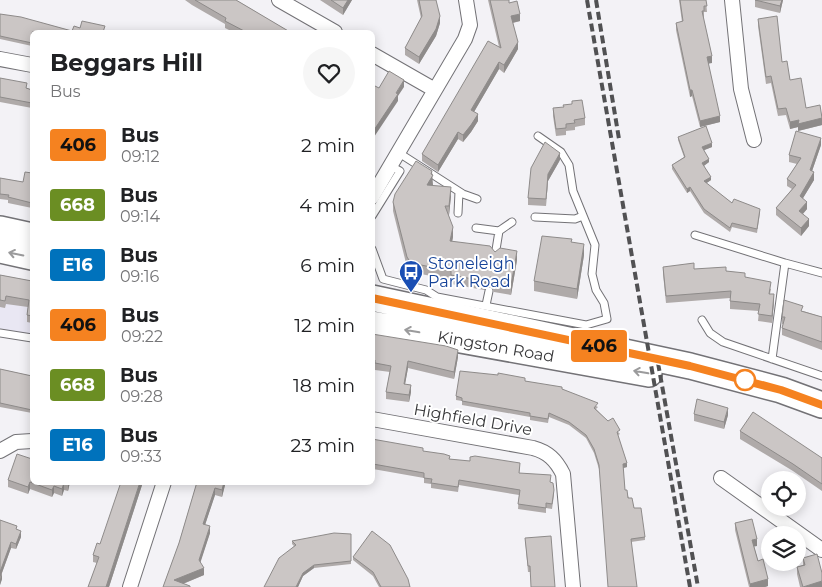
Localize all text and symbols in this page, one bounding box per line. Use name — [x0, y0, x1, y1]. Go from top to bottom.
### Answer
button: heart — [303, 47, 355, 99]
text: Beggars Hill — [50, 48, 203, 77]
text: Bus — [50, 82, 81, 101]
text: Bus — [121, 124, 159, 147]
text: 406 — [60, 134, 96, 156]
text: 2 min — [301, 134, 355, 157]
text: 09:12 — [121, 147, 160, 166]
text: Bus — [120, 184, 158, 207]
text: 668 — [60, 194, 95, 216]
text: 4 min — [299, 194, 355, 217]
text: 09:14 — [120, 207, 160, 226]
text: Bus — [120, 244, 158, 267]
one-way arrow — [9, 248, 25, 258]
text: E16 — [62, 254, 93, 276]
text: 6 min — [300, 254, 355, 277]
place label: Stoneleigh Park Road — [428, 254, 515, 291]
bus stop icon: Stoneleigh Park Road — [398, 259, 424, 293]
text: 09:16 — [120, 267, 159, 286]
text: Bus — [121, 304, 159, 327]
text: 406 — [60, 314, 96, 336]
text: 12 min — [294, 314, 355, 337]
one-way arrow — [404, 326, 420, 335]
text: 09:22 — [121, 327, 163, 346]
street label: Kingston Road — [436, 327, 556, 366]
line badge: 406 — [570, 330, 628, 362]
text: 406 — [581, 335, 617, 357]
text: Bus — [120, 364, 158, 387]
one-way arrow — [633, 367, 649, 377]
unlabelled marker — [734, 369, 756, 391]
text: 668 — [60, 374, 95, 396]
text: 18 min — [293, 374, 355, 397]
text: 09:28 — [120, 387, 163, 406]
street label: Highfield Drive — [412, 400, 534, 439]
text: Bus — [120, 424, 158, 447]
text: E16 — [62, 434, 93, 456]
text: 23 min — [290, 434, 355, 457]
text: 09:33 — [120, 447, 162, 466]
map controls — [761, 471, 806, 571]
button: locate — [761, 471, 806, 516]
button: layers — [761, 526, 806, 571]

